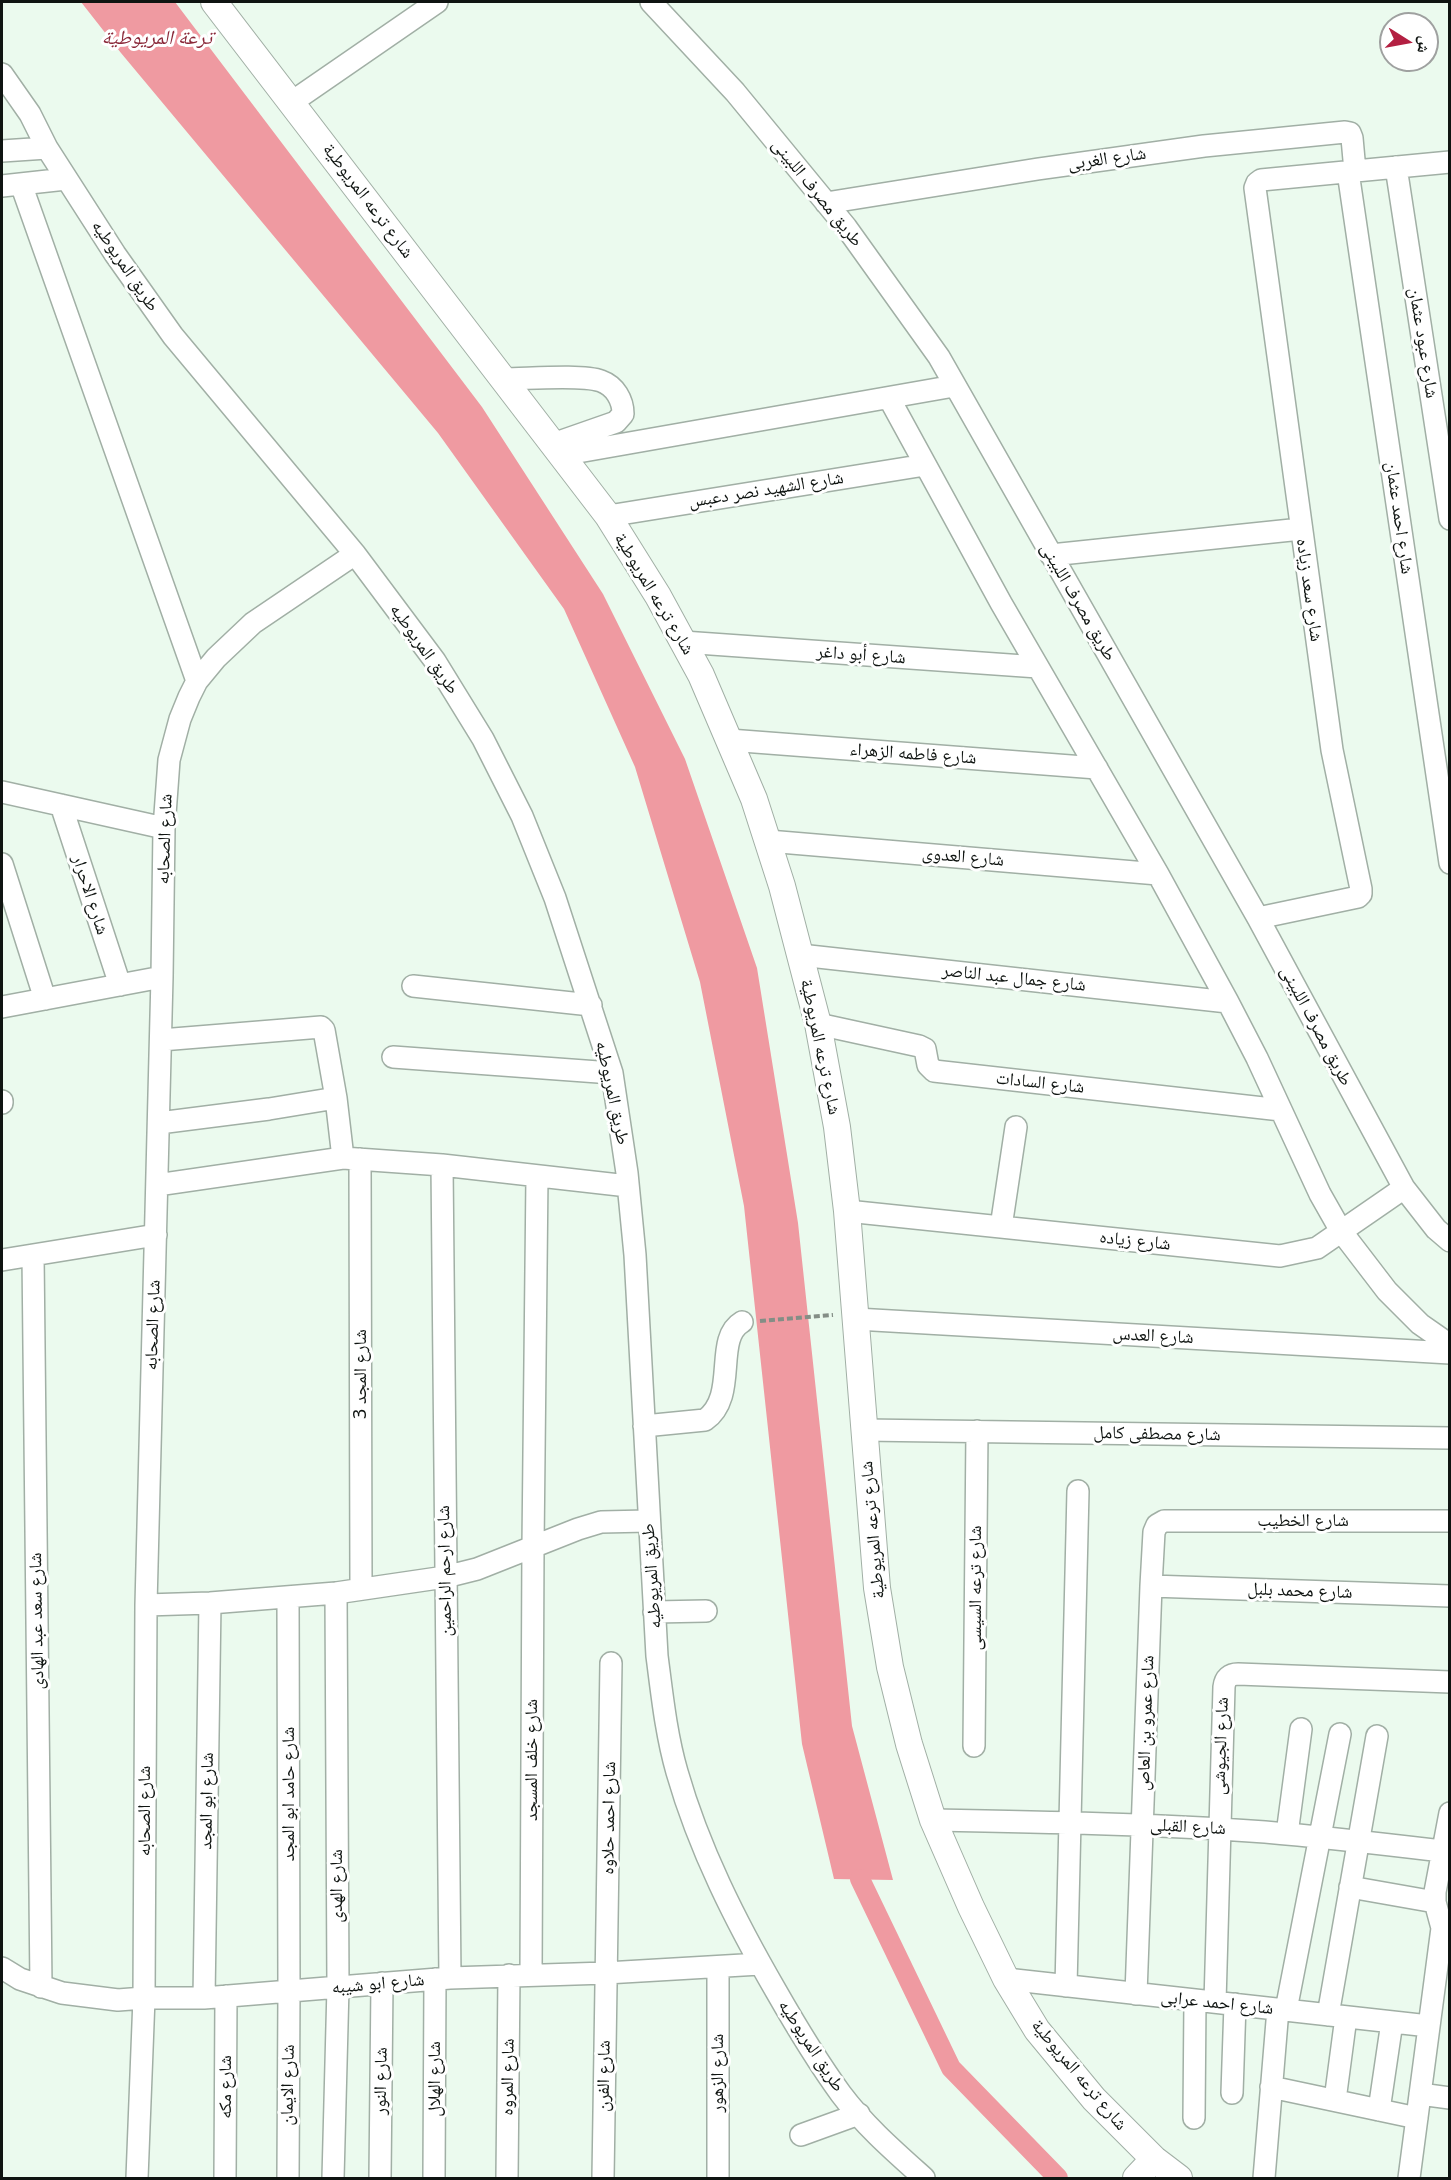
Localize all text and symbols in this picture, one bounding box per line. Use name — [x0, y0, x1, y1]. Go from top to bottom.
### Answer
north arrow — [1379, 12, 1439, 72]
water label: ترعة المريوطية — [102, 26, 212, 50]
text: ش — [1412, 35, 1437, 55]
street label: طريق مصرف اللبينى — [767, 135, 867, 251]
street label: شارع ترعه المريوطية — [318, 139, 418, 263]
street label: شارع الغربى — [1066, 143, 1148, 175]
street label: طريق المريوطيه — [87, 216, 163, 316]
street label: شارع عبود عثمان — [1404, 286, 1442, 400]
street label: شارع احمد عثمان — [1380, 460, 1418, 576]
street label: شارع الشهيد نصر دعبس — [687, 467, 845, 513]
street label: شارع ترعه المريوطية — [609, 529, 699, 659]
street label: شارع سعد زياده — [1291, 537, 1327, 643]
street label: طريق مصرف اللبينى — [1035, 539, 1121, 665]
street label: طريق المريوطيه — [385, 600, 463, 698]
street label: شارع أبو داغر — [816, 641, 906, 669]
street label: شارع فاطمه الزهراء — [849, 739, 977, 769]
street label: شارع الصحابه — [153, 793, 177, 885]
street label: شارع العدوى — [921, 843, 1005, 871]
street label: شارع الاحرار — [67, 852, 113, 938]
street label: شارع جمال عبد الناصر — [941, 960, 1087, 996]
street label: طريق مصرف اللبينى — [1275, 962, 1357, 1090]
street label: شارع ترعه المريوطية — [795, 977, 845, 1117]
street label: طريق المريوطيه — [590, 1039, 634, 1147]
street label: شارع السادات — [995, 1068, 1085, 1098]
street label: شارع زياده — [1098, 1227, 1172, 1255]
street label: شارع الصحابه — [141, 1279, 165, 1371]
street label: شارع العدس — [1112, 1323, 1194, 1349]
street label: شارع المجد 3 — [350, 1329, 372, 1419]
street label: شارع مصطفى كامل — [1093, 1422, 1221, 1446]
street label: شارع ترعه المريوطية — [856, 1460, 890, 1600]
street label: شارع ارحم الراحمين — [433, 1505, 457, 1637]
street label: شارع الخطيب — [1257, 1510, 1349, 1532]
street label: طريق المريوطيه — [638, 1523, 666, 1629]
street label: شارع ترعه السيسى — [965, 1525, 987, 1651]
street label: شارع سعد عبد الهادى — [25, 1552, 49, 1690]
street label: شارع محمد بلبل — [1247, 1578, 1353, 1604]
street label: شارع عمرو بن العاص — [1133, 1655, 1159, 1791]
street label: شارع الجيوشى — [1208, 1697, 1234, 1795]
street label: شارع خلف المسجد — [521, 1699, 543, 1821]
street label: شارع حامد ابو المجد — [278, 1727, 300, 1861]
street label: شارع ابو المجد — [195, 1752, 219, 1850]
street label: شارع احمد حلاوه — [597, 1761, 621, 1875]
street label: شارع الصحابه — [134, 1766, 156, 1856]
street label: شارع القبلى — [1149, 1814, 1227, 1840]
street label: شارع الهدى — [326, 1849, 348, 1923]
street label: شارع ابو شيبه — [331, 1969, 425, 1999]
street label: شارع احمد عرابى — [1160, 1986, 1274, 2020]
street label: طريق المريوطيه — [773, 1996, 849, 2096]
street label: شارع ترعه المريوطية — [1026, 2015, 1132, 2135]
street label: شارع الزهور — [707, 2034, 729, 2112]
street label: شارع المروه — [497, 2038, 519, 2116]
street label: شارع الفرن — [593, 2040, 615, 2112]
street label: شارع الهلال — [424, 2041, 446, 2117]
street label: شارع الايمان — [276, 2044, 300, 2126]
street label: شارع النور — [370, 2047, 392, 2115]
street label: شارع مكه — [215, 2055, 237, 2119]

